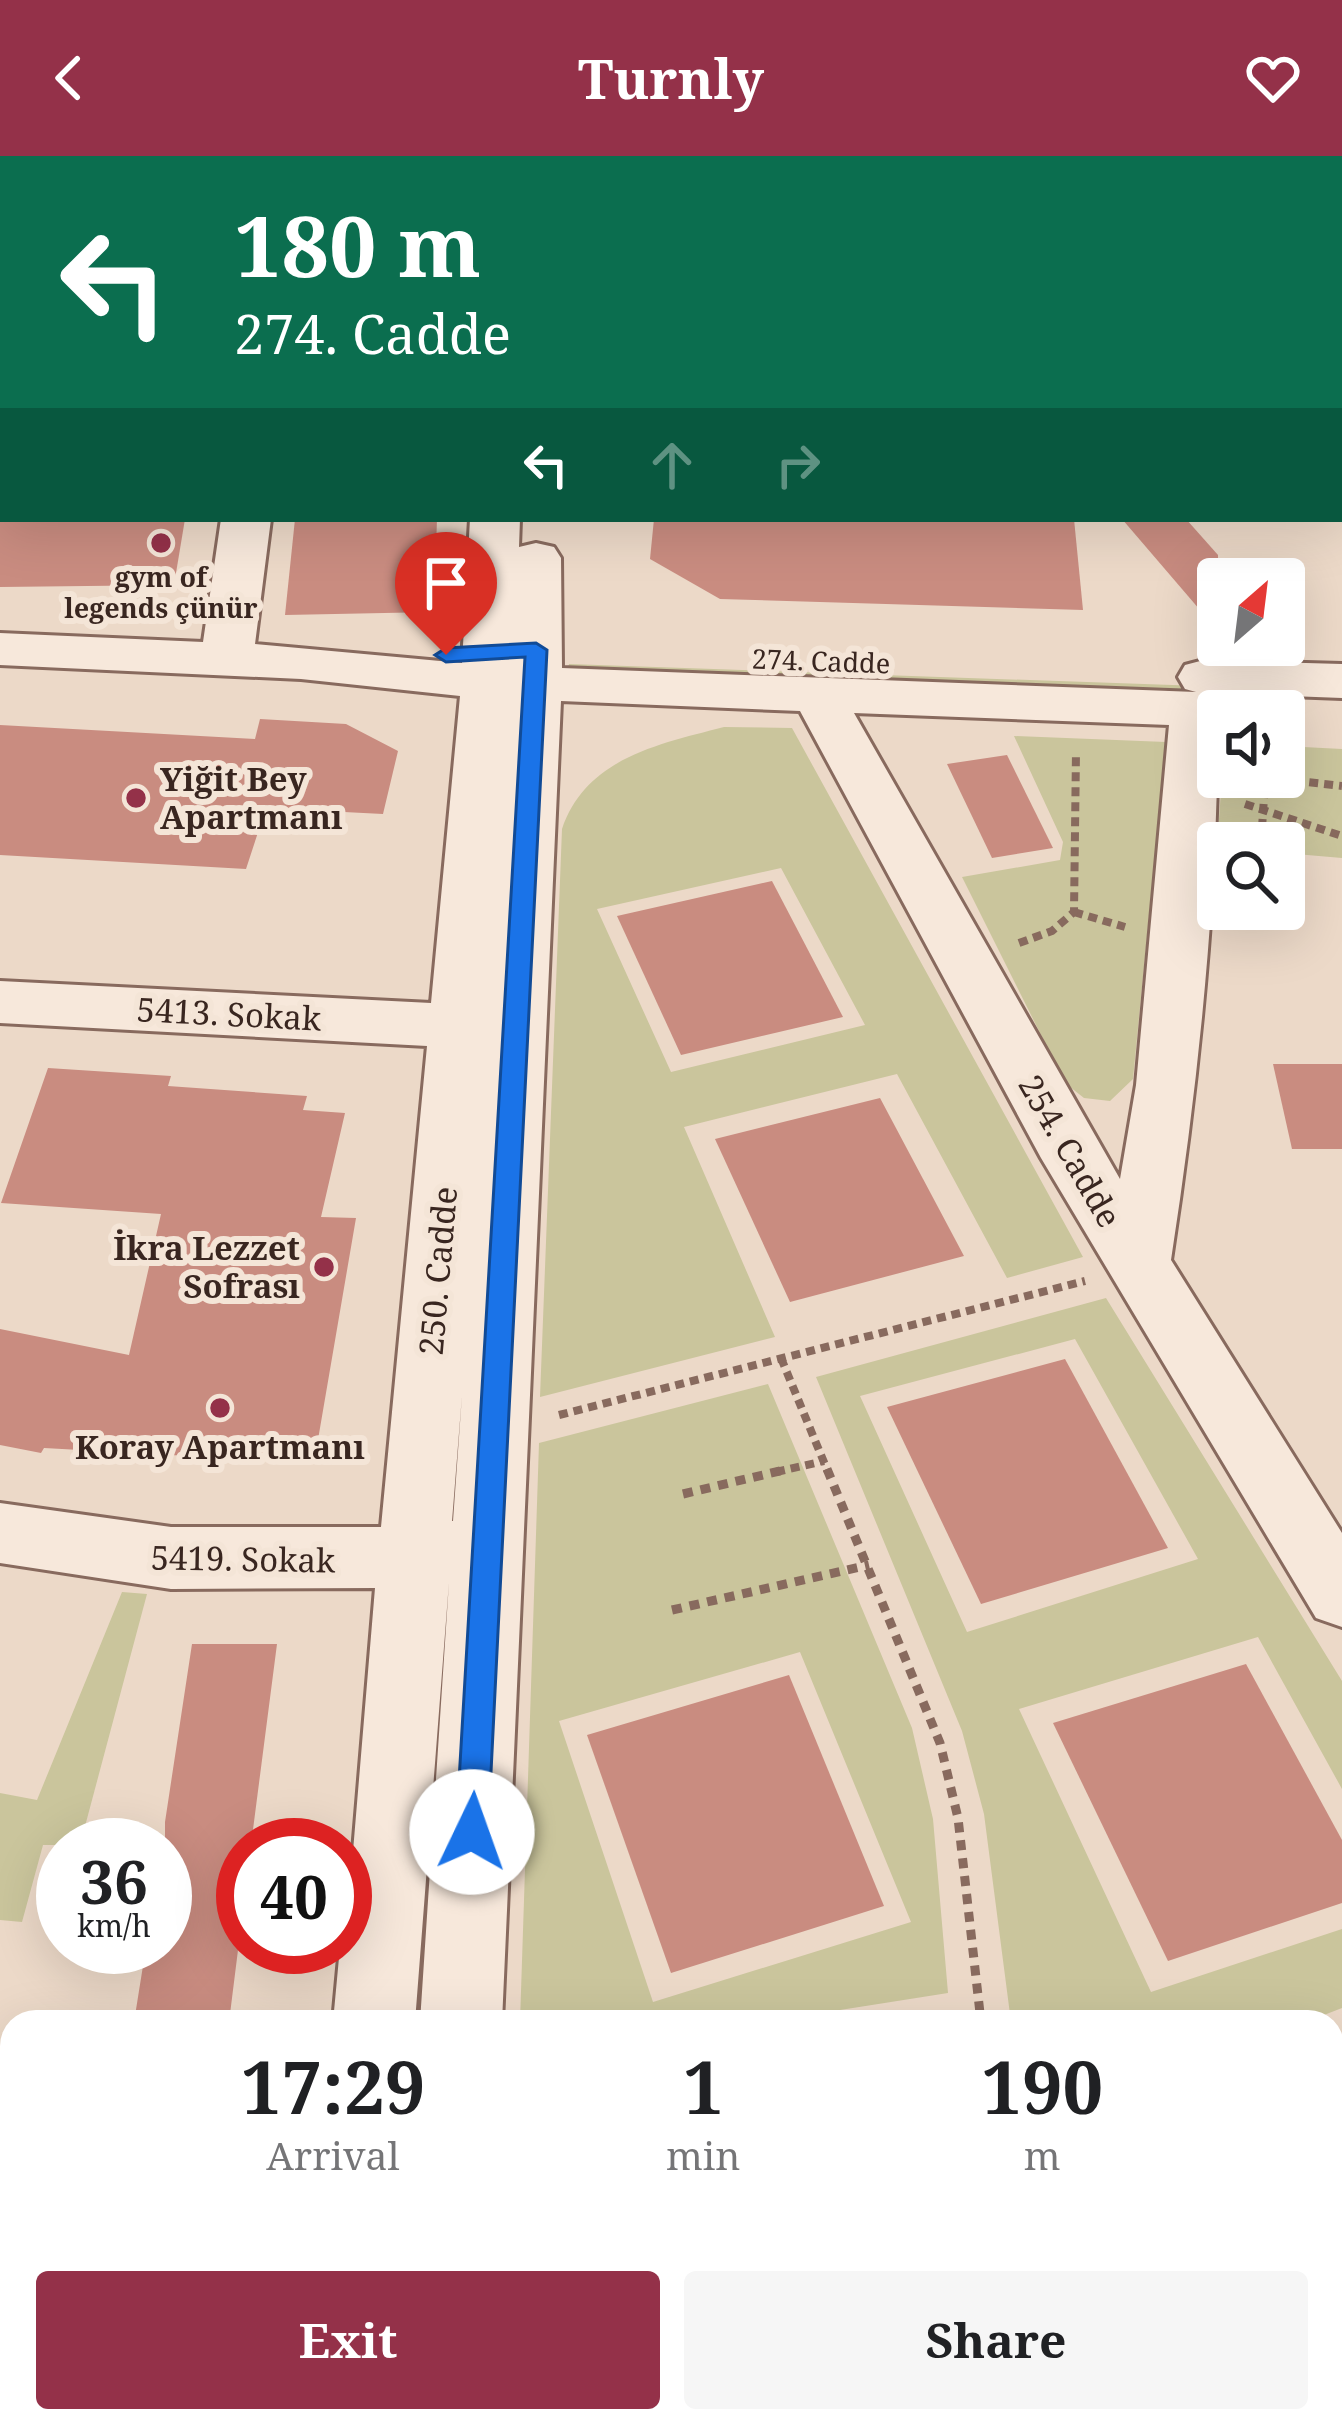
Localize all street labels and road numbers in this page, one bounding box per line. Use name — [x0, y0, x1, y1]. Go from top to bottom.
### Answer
street label: 274. Cadde — [751, 640, 891, 681]
street label: 5413. Sokak — [136, 986, 323, 1041]
street label: 254. Cadde — [1009, 1066, 1132, 1235]
street label: 250. Cadde — [408, 1185, 467, 1357]
street label: 5419. Sokak — [150, 1534, 336, 1583]

